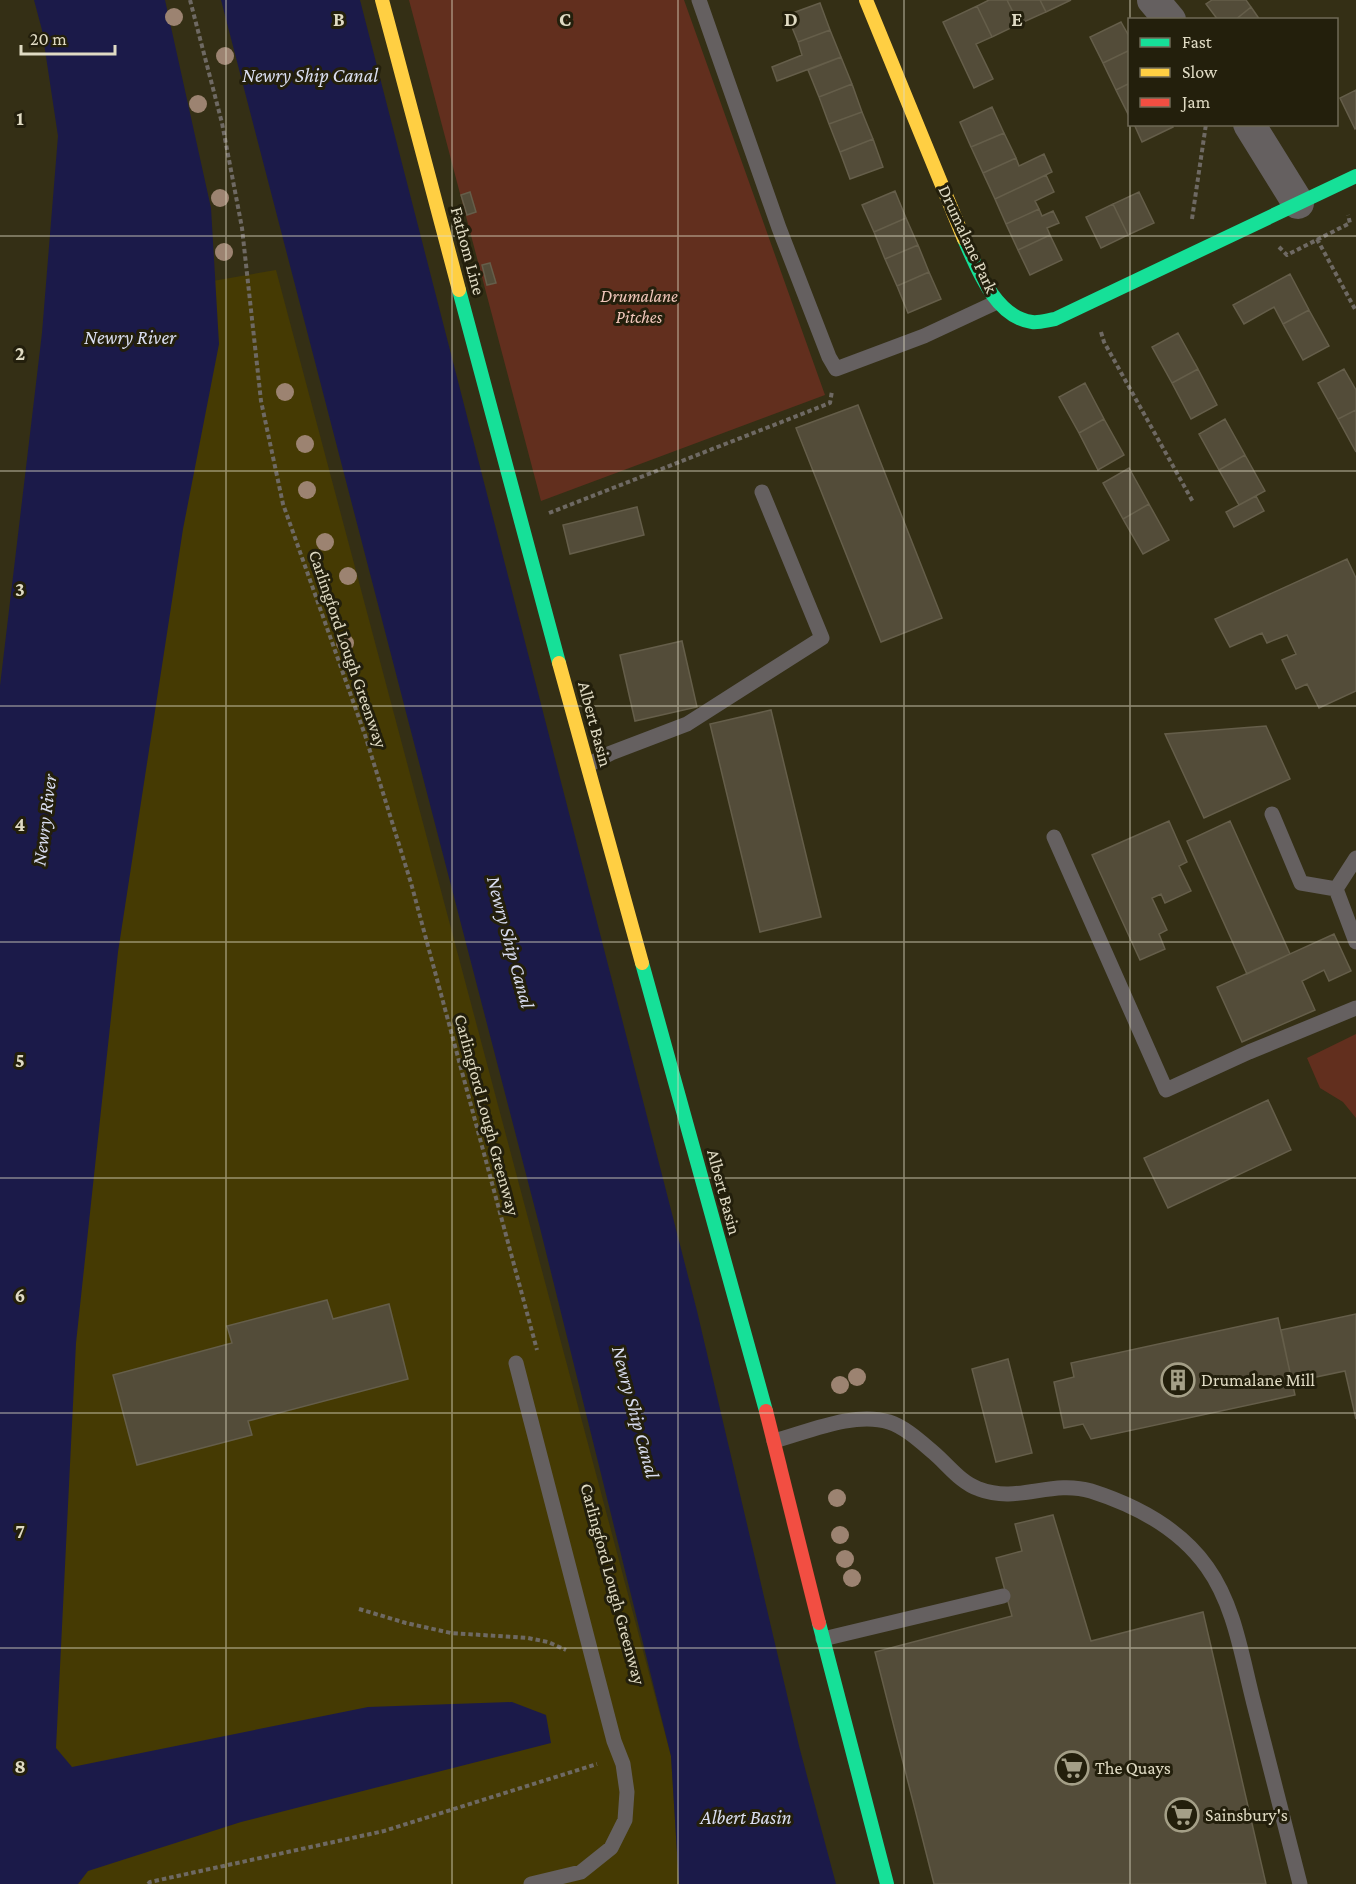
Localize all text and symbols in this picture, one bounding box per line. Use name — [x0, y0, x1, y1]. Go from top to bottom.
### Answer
text: B — [333, 8, 345, 30]
text: C — [559, 8, 571, 30]
text: D — [784, 8, 798, 30]
text: E — [1011, 8, 1023, 30]
scale bar — [21, 18, 116, 56]
legend — [1128, 18, 1338, 126]
text: 20 m — [30, 29, 67, 49]
text: Fast — [1182, 32, 1213, 52]
text: Slow — [1182, 62, 1218, 82]
water label: Newry Ship Canal — [242, 64, 379, 87]
text: Jam — [1180, 92, 1211, 112]
text: 1 — [16, 107, 24, 129]
street label: Drumalane Park — [934, 182, 1002, 296]
street label: Fathom Line — [447, 205, 489, 297]
park label: Drumalane Pitches — [600, 286, 678, 327]
water label: Newry River — [84, 326, 177, 349]
text: 2 — [15, 342, 25, 364]
street label: Carlingford Lough Greenway — [305, 548, 391, 751]
text: 3 — [15, 578, 25, 600]
street label: Albert Basin — [574, 679, 616, 769]
water label: Newry River — [27, 772, 62, 867]
text: 4 — [15, 813, 26, 835]
water label: Newry Ship Canal — [482, 873, 540, 1012]
street label: Carlingford Lough Greenway — [450, 1012, 524, 1219]
text: 5 — [15, 1049, 25, 1071]
street label: Albert Basin — [703, 1147, 745, 1237]
text: 6 — [15, 1284, 25, 1306]
water label: Newry Ship Canal — [607, 1343, 665, 1482]
building icon: Drumalane Mill — [1160, 1362, 1196, 1398]
place label: Drumalane Mill — [1201, 1370, 1315, 1390]
street label: Carlingford Lough Greenway — [576, 1481, 650, 1688]
text: 7 — [15, 1520, 25, 1542]
supermarket icon: The Quays — [1054, 1750, 1090, 1786]
text: 8 — [14, 1755, 26, 1777]
place label: The Quays — [1095, 1758, 1171, 1778]
supermarket icon: Sainsbury's — [1164, 1797, 1200, 1833]
place label: Sainsbury's — [1205, 1805, 1288, 1825]
water label: Albert Basin — [699, 1806, 792, 1828]

